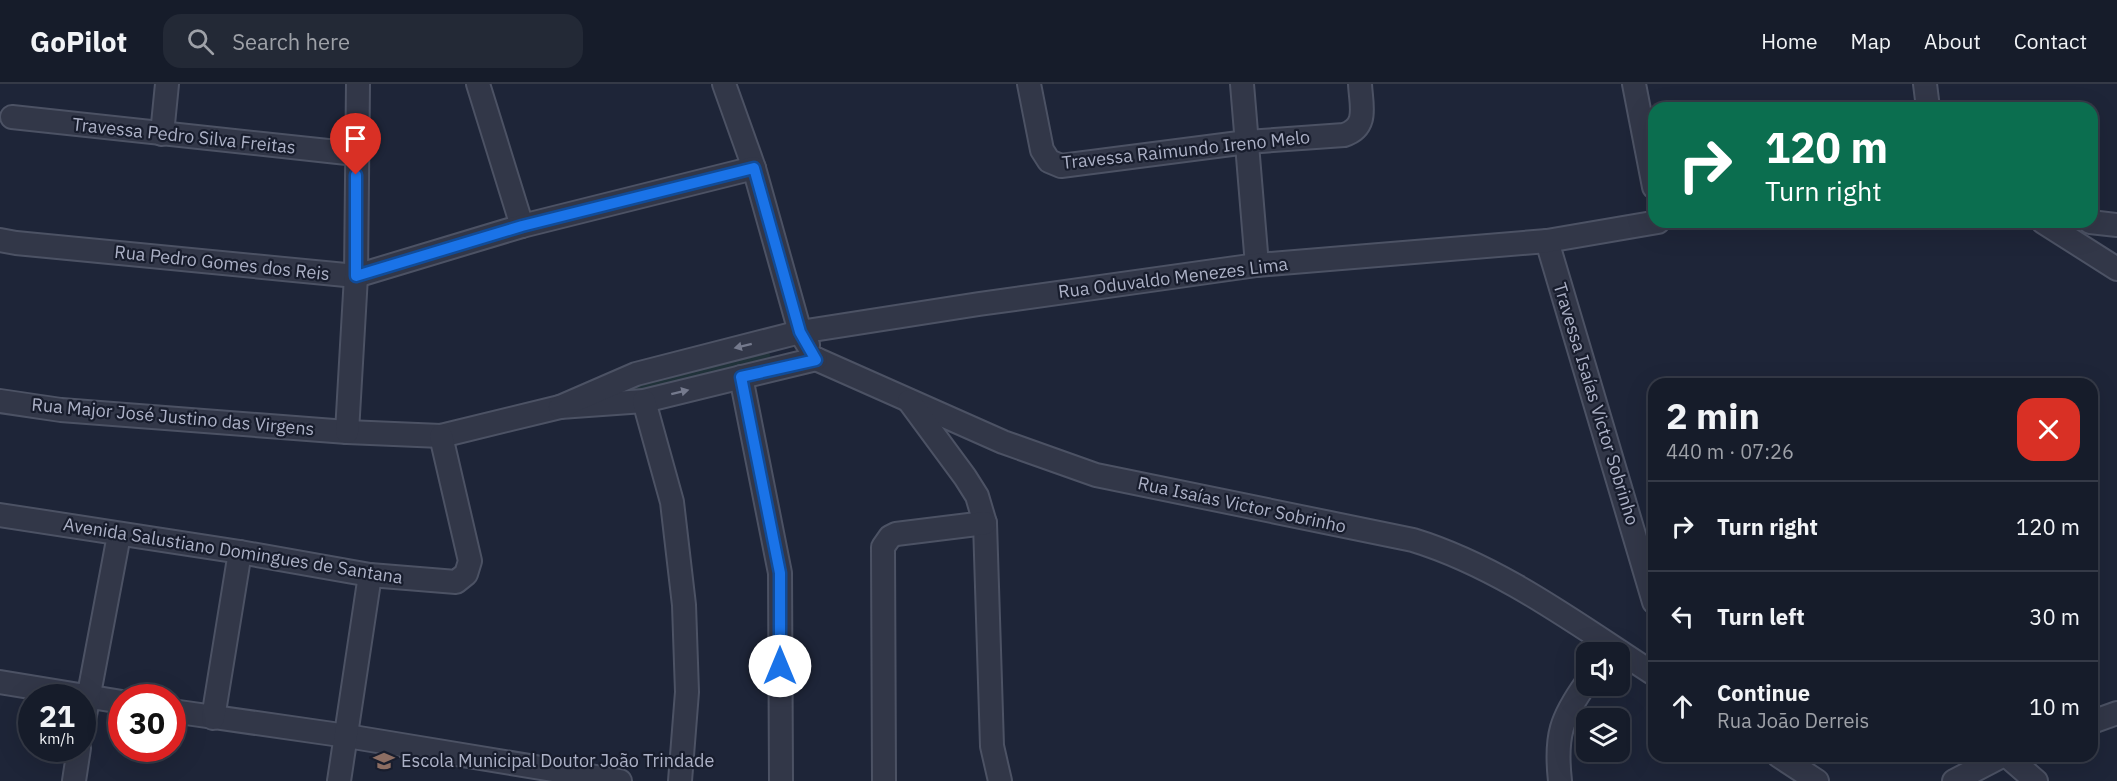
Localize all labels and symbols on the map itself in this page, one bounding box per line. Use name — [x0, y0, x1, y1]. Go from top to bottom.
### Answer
street label: Travessa Pedro Silva Freitas — [71, 112, 297, 159]
pin — [330, 113, 381, 175]
street label: Travessa Raimundo Ireno Melo — [1061, 125, 1311, 174]
street label: Rua Pedro Gomes dos Reis — [113, 240, 331, 285]
street label: Rua Oduvaldo Menezes Lima — [1057, 252, 1290, 303]
street label: Travessa Isaías Victor Sobrinho — [1549, 280, 1644, 528]
one-way arrow — [734, 342, 753, 352]
one-way arrow — [671, 387, 690, 397]
street label: Rua Major José Justino das Virgens — [31, 393, 315, 440]
street label: Rua Isaías Victor Sobrinho — [1136, 471, 1348, 538]
street label: Avenida Salustiano Domingues de Santana — [62, 512, 405, 589]
position arrow — [748, 634, 812, 698]
speed limit sign: 30 — [108, 684, 186, 762]
school or university icon: Escola Municipal Doutor João Trindade — [372, 749, 396, 773]
place label: Escola Municipal Doutor João Trindade — [401, 749, 714, 772]

